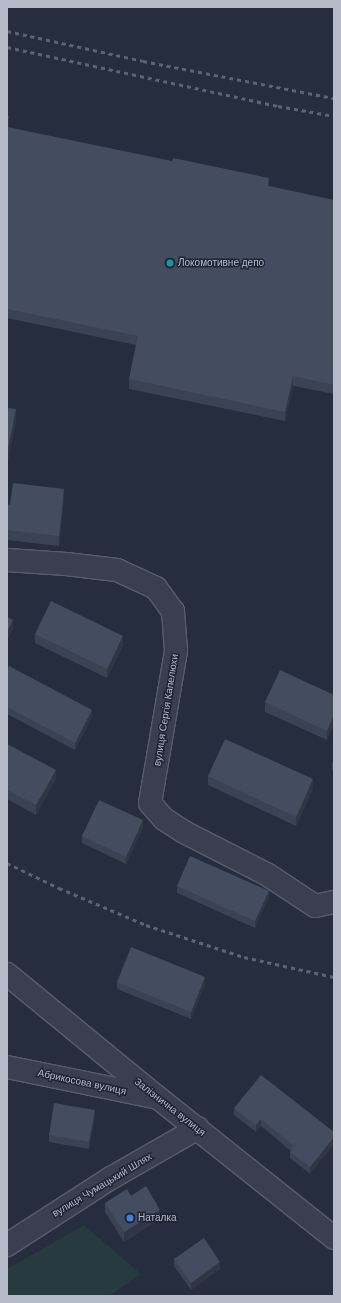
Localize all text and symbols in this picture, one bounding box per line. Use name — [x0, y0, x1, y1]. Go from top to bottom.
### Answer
place label: Локомотивне депо — [178, 257, 264, 269]
marker: Локомотивне депо — [165, 258, 175, 268]
street label: вулиця Сергія Капелюхи — [151, 653, 181, 767]
street label: Абрикосова вулиця — [37, 1067, 127, 1097]
street label: Залізнична вулиця — [132, 1076, 208, 1138]
street label: вулиця Чумацький Шлях — [50, 1151, 154, 1219]
place label: Наталка — [138, 1212, 177, 1224]
marker: Наталка — [125, 1213, 135, 1223]

